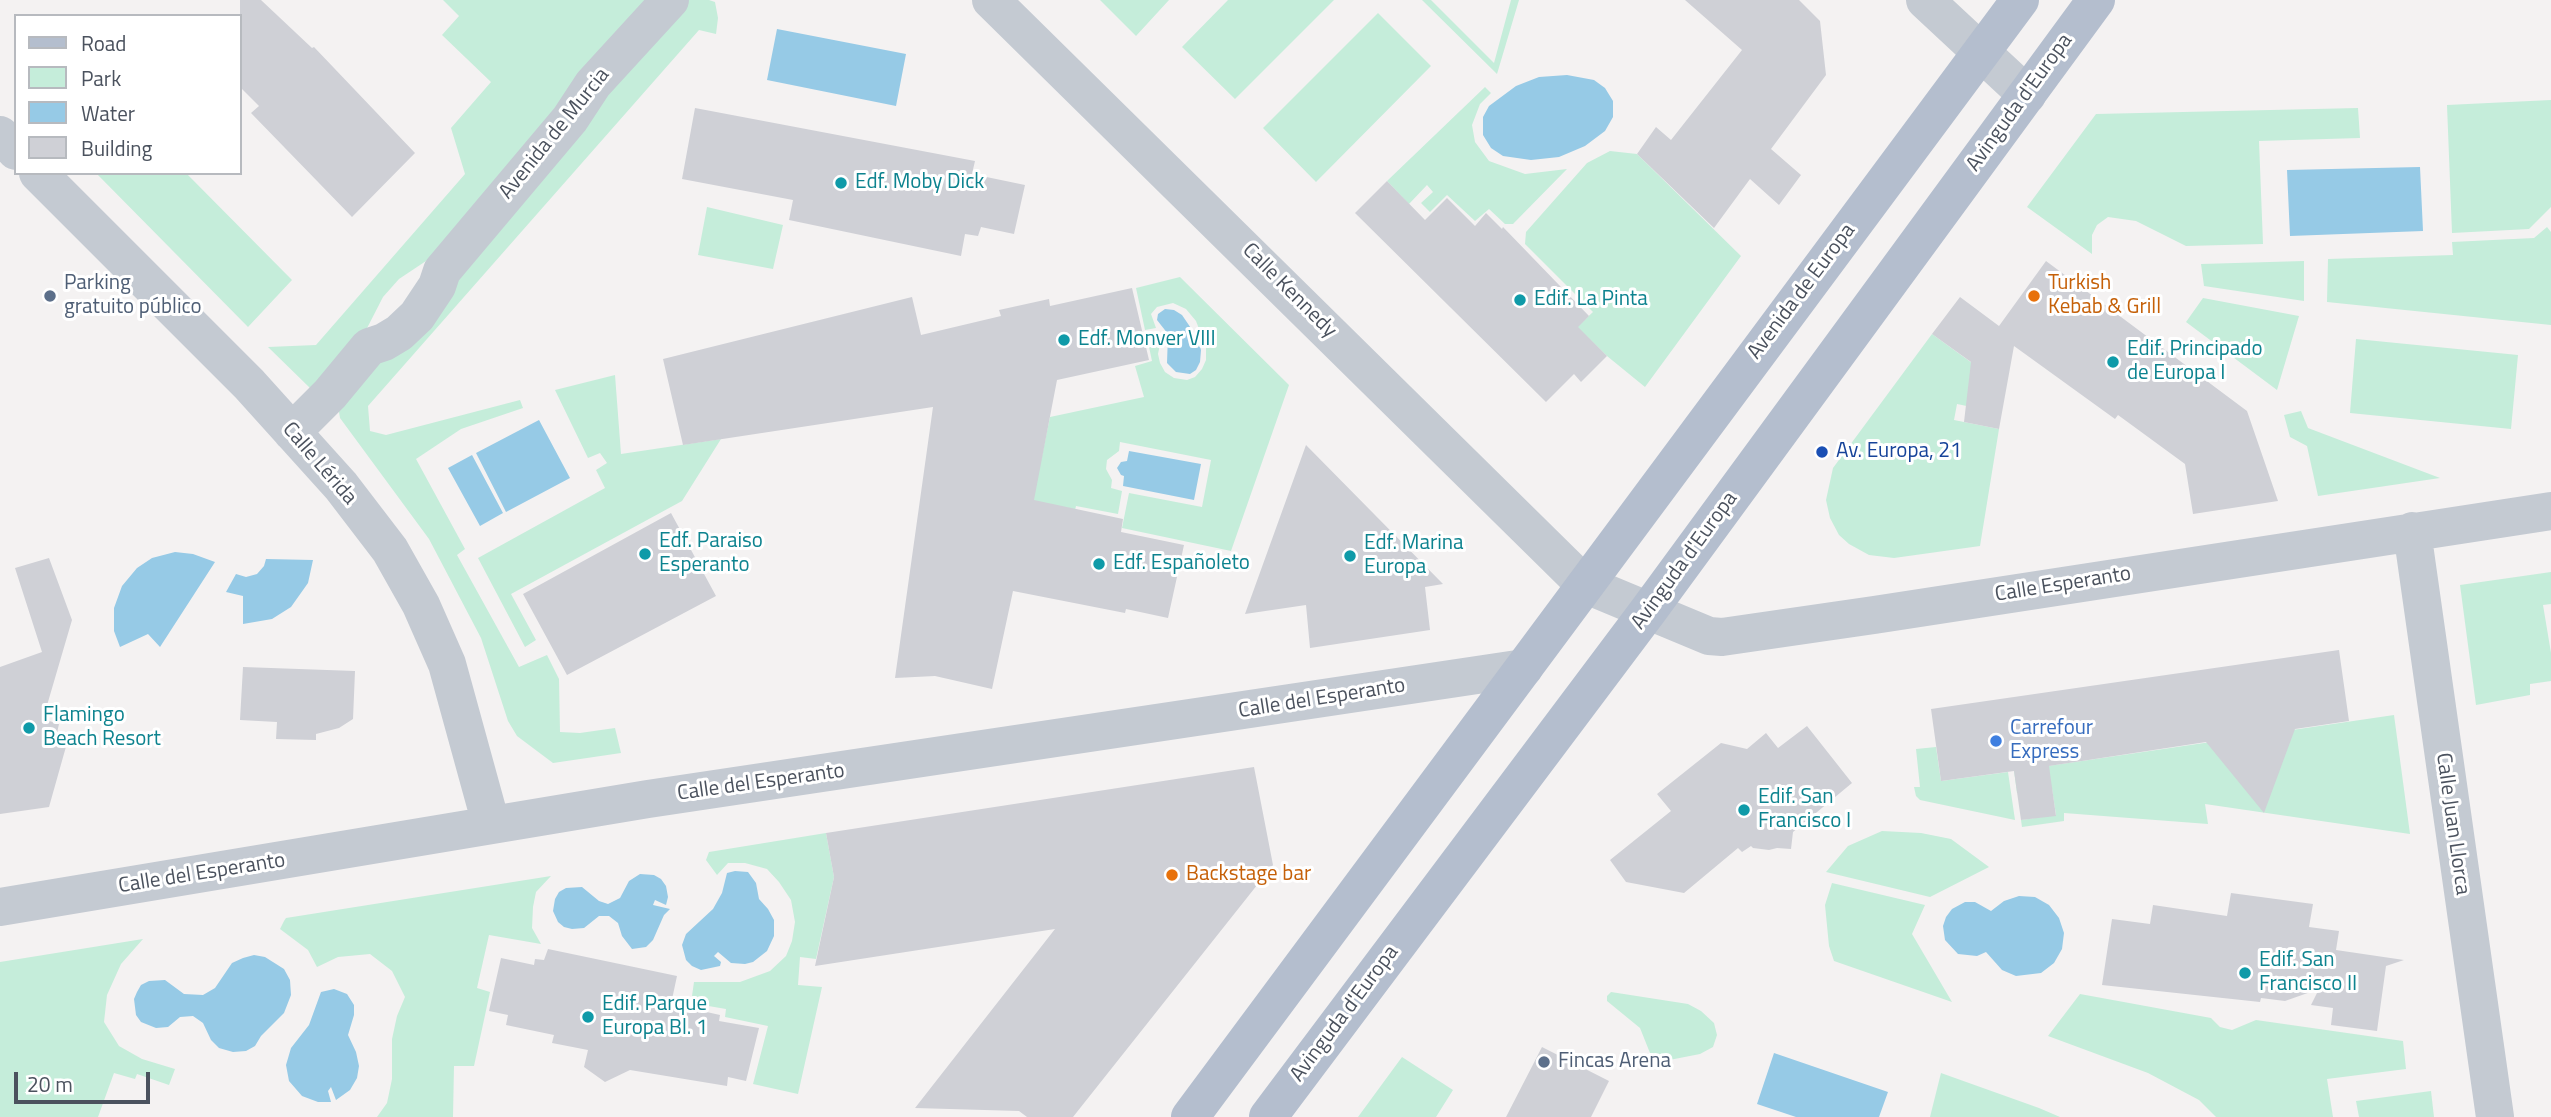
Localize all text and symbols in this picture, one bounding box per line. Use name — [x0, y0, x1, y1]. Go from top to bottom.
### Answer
legend — [14, 14, 242, 175]
text: Road — [81, 27, 126, 59]
street label: Avinguda d'Europa — [1962, 29, 2078, 177]
text: Park — [81, 62, 121, 94]
street label: Avenida de Murcia — [494, 63, 616, 205]
text: Water — [81, 97, 135, 129]
text: Building — [81, 132, 152, 164]
place label: Edf. Moby Dick — [855, 170, 984, 196]
marker: Edf. Moby Dick — [833, 175, 849, 191]
street label: Avenida de Europa — [1743, 219, 1861, 365]
street label: Calle Kennedy — [1236, 238, 1342, 344]
place label: Parking gratuito público — [64, 271, 202, 321]
place label: Turkish Kebab & Grill — [2048, 271, 2161, 321]
place label: Edif. La Pinta — [1534, 287, 1648, 313]
marker: Parking gratuito público — [42, 288, 58, 304]
marker: Turkish Kebab & Grill — [2026, 288, 2042, 304]
marker: Edif. La Pinta — [1512, 292, 1528, 308]
place label: Edf. Monver VIII — [1078, 327, 1216, 353]
marker: Edf. Monver VIII — [1056, 332, 1072, 348]
place label: Edif. Principado de Europa I — [2127, 337, 2263, 387]
marker: Edif. Principado de Europa I — [2105, 354, 2121, 370]
street label: Calle Lérida — [276, 418, 362, 510]
place label: Av. Europa, 21 — [1836, 439, 1962, 465]
marker: Av. Europa, 21 — [1814, 444, 1830, 460]
street label: Avinguda d'Europa — [1627, 487, 1743, 635]
place label: Edf. Paraiso Esperanto — [659, 529, 763, 579]
place label: Edf. Marina Europa — [1364, 531, 1464, 581]
marker: Edf. Paraiso Esperanto — [637, 546, 653, 562]
marker: Edf. Marina Europa — [1342, 548, 1358, 564]
place label: Edf. Españoleto — [1113, 551, 1250, 577]
marker: Edf. Españoleto — [1091, 556, 1107, 572]
street label: Calle Esperanto — [1993, 562, 2133, 608]
street label: Calle del Esperanto — [1237, 673, 1407, 725]
place label: Flamingo Beach Resort — [43, 703, 161, 753]
place label: Carrefour Express — [2010, 716, 2093, 766]
marker: Flamingo Beach Resort — [21, 720, 37, 736]
marker: Carrefour Express — [1988, 733, 2004, 749]
street label: Calle Juan Llorca — [2430, 751, 2474, 897]
street label: Calle del Esperanto — [676, 759, 846, 807]
place label: Edif. San Francisco I — [1758, 785, 1851, 835]
marker: Edif. San Francisco I — [1736, 802, 1752, 818]
street label: Calle del Esperanto — [117, 848, 287, 900]
place label: Backstage bar — [1186, 862, 1311, 888]
marker: Backstage bar — [1164, 867, 1180, 883]
street label: Avinguda d'Europa — [1286, 941, 1404, 1087]
place label: Edif. San Francisco II — [2259, 948, 2357, 998]
marker: Edif. San Francisco II — [2237, 965, 2253, 981]
place label: Edif. Parque Europa Bl. 1 — [602, 992, 708, 1042]
marker: Edif. Parque Europa Bl. 1 — [580, 1009, 596, 1025]
place label: Fincas Arena — [1558, 1049, 1671, 1075]
marker: Fincas Arena — [1536, 1054, 1552, 1070]
scale bar — [18, 1058, 154, 1102]
text: 20 m — [27, 1068, 73, 1100]

